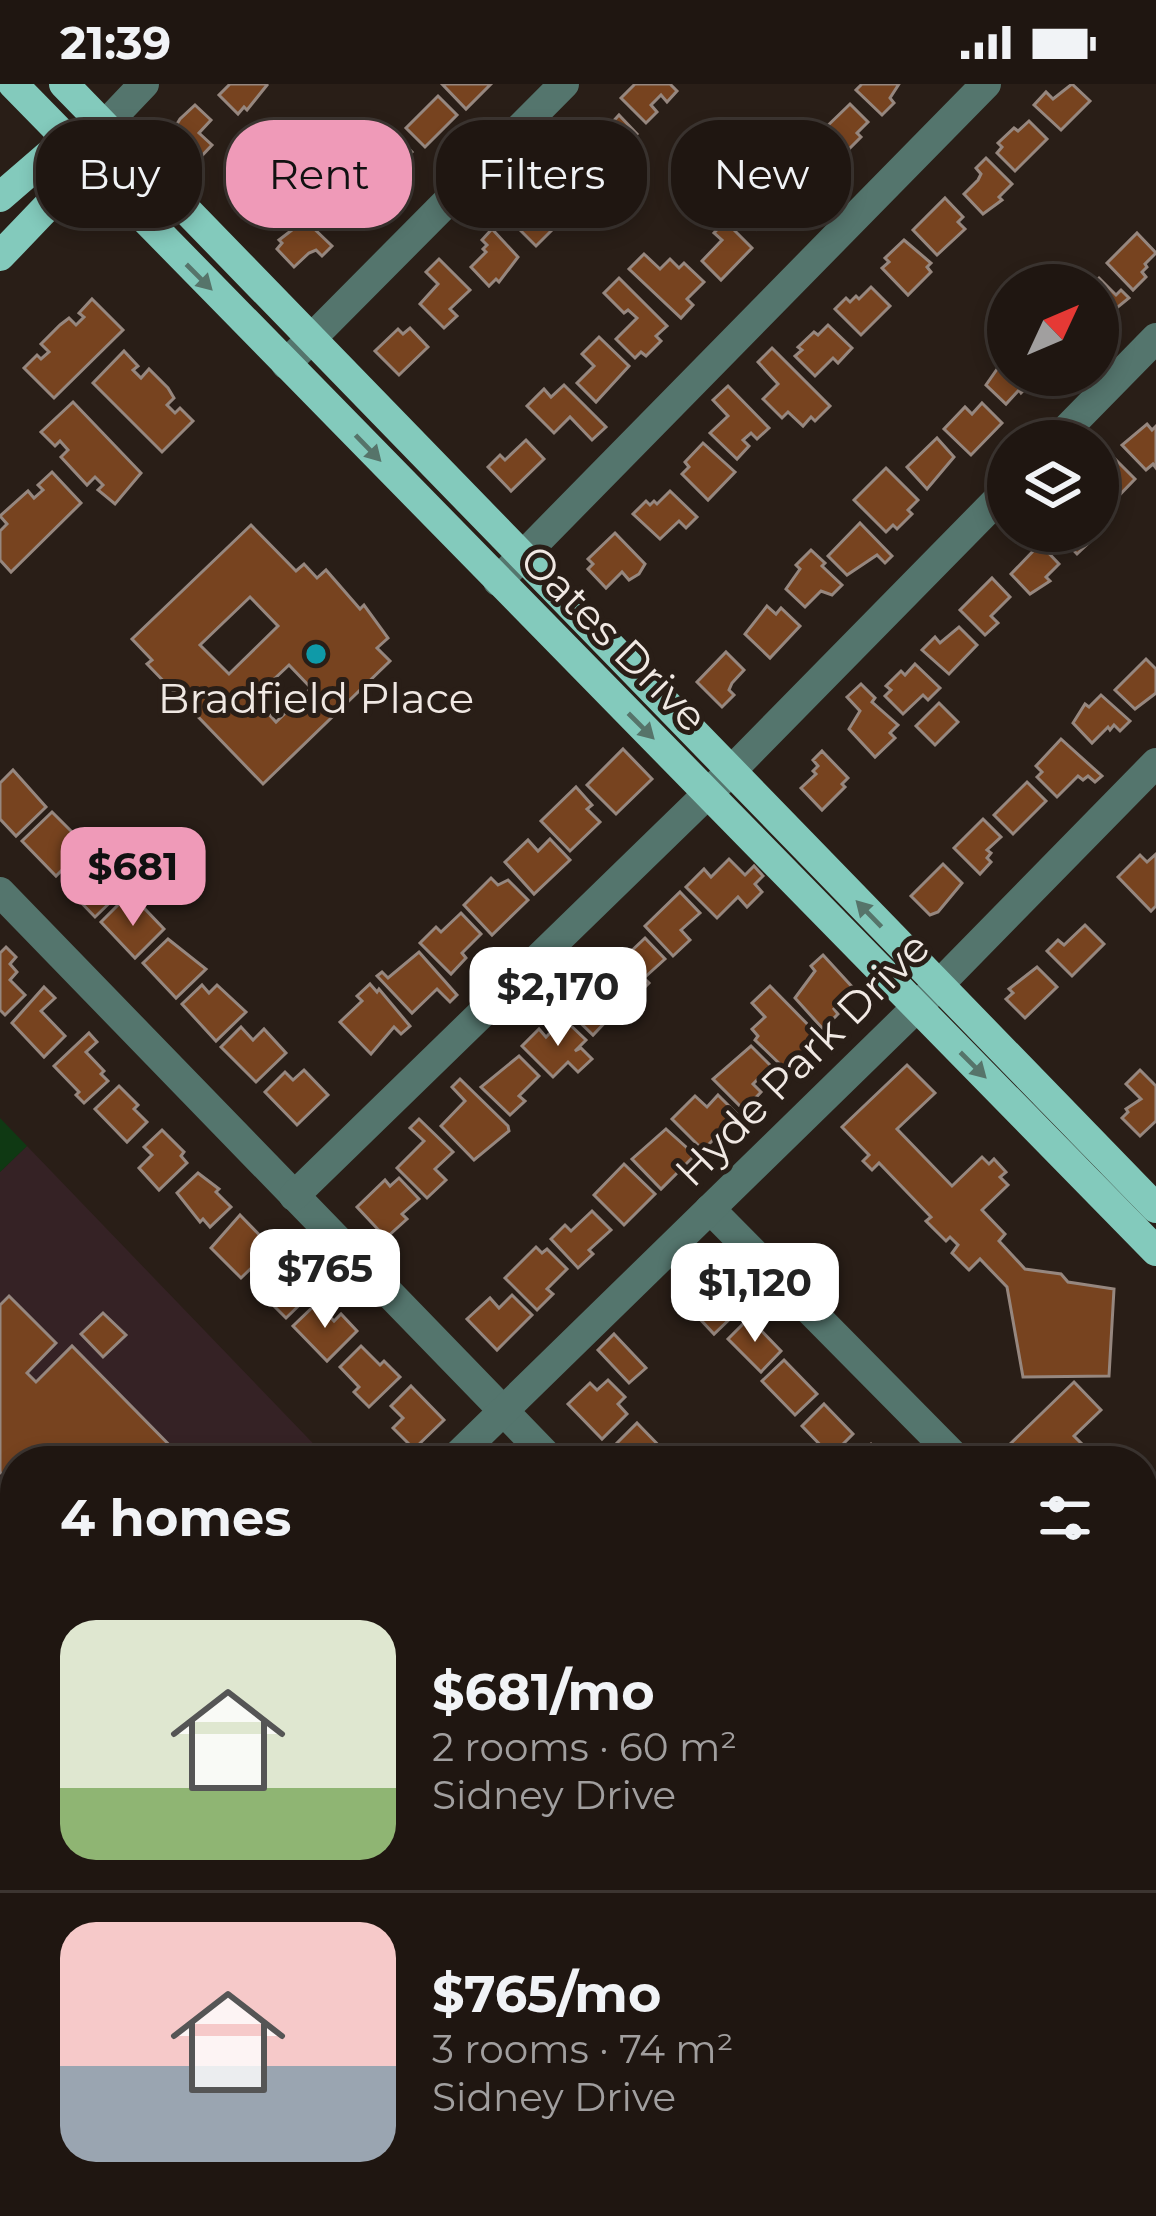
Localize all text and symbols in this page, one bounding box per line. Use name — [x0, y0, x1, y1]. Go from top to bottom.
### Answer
text: 21:39 — [60, 15, 171, 70]
chip: Buy — [36, 120, 202, 228]
chip: Rent — [226, 120, 412, 228]
chip: Filters — [436, 120, 647, 228]
chip: New — [671, 120, 851, 228]
one-way arrow — [185, 263, 213, 291]
north arrow — [987, 264, 1119, 396]
map controls — [987, 264, 1119, 552]
button: layers — [987, 420, 1119, 552]
one-way arrow — [354, 433, 382, 462]
street label: Oates Drive — [510, 534, 718, 742]
marker: Bradfield Place — [303, 641, 329, 667]
place label: Bradfield Place — [158, 672, 474, 724]
one-way arrow — [627, 712, 655, 740]
pin: $681 — [62, 827, 204, 929]
text: $681 — [88, 842, 178, 890]
one-way arrow — [856, 900, 884, 929]
street label: Hyde Park Drive — [664, 921, 940, 1197]
pin: $2,170 — [460, 947, 656, 1049]
text: $2,170 — [496, 962, 620, 1010]
one-way arrow — [958, 1050, 986, 1079]
pin: $765 — [254, 1229, 396, 1331]
pin: $1,120 — [657, 1243, 853, 1345]
text: $765 — [277, 1244, 373, 1292]
text: $1,120 — [698, 1258, 812, 1306]
icon: filters — [1032, 1485, 1098, 1551]
text: 4 homes — [60, 1487, 291, 1549]
text: $681/mo — [432, 1661, 655, 1723]
icon: home — [156, 1668, 300, 1812]
text: 2 rooms · 60 m² — [432, 1723, 737, 1771]
text: Sidney Drive — [432, 1771, 676, 1819]
text: $765/mo — [432, 1963, 661, 2025]
icon: home — [156, 1970, 300, 2114]
text: 3 rooms · 74 m² — [432, 2025, 734, 2073]
text: Sidney Drive — [432, 2073, 676, 2121]

